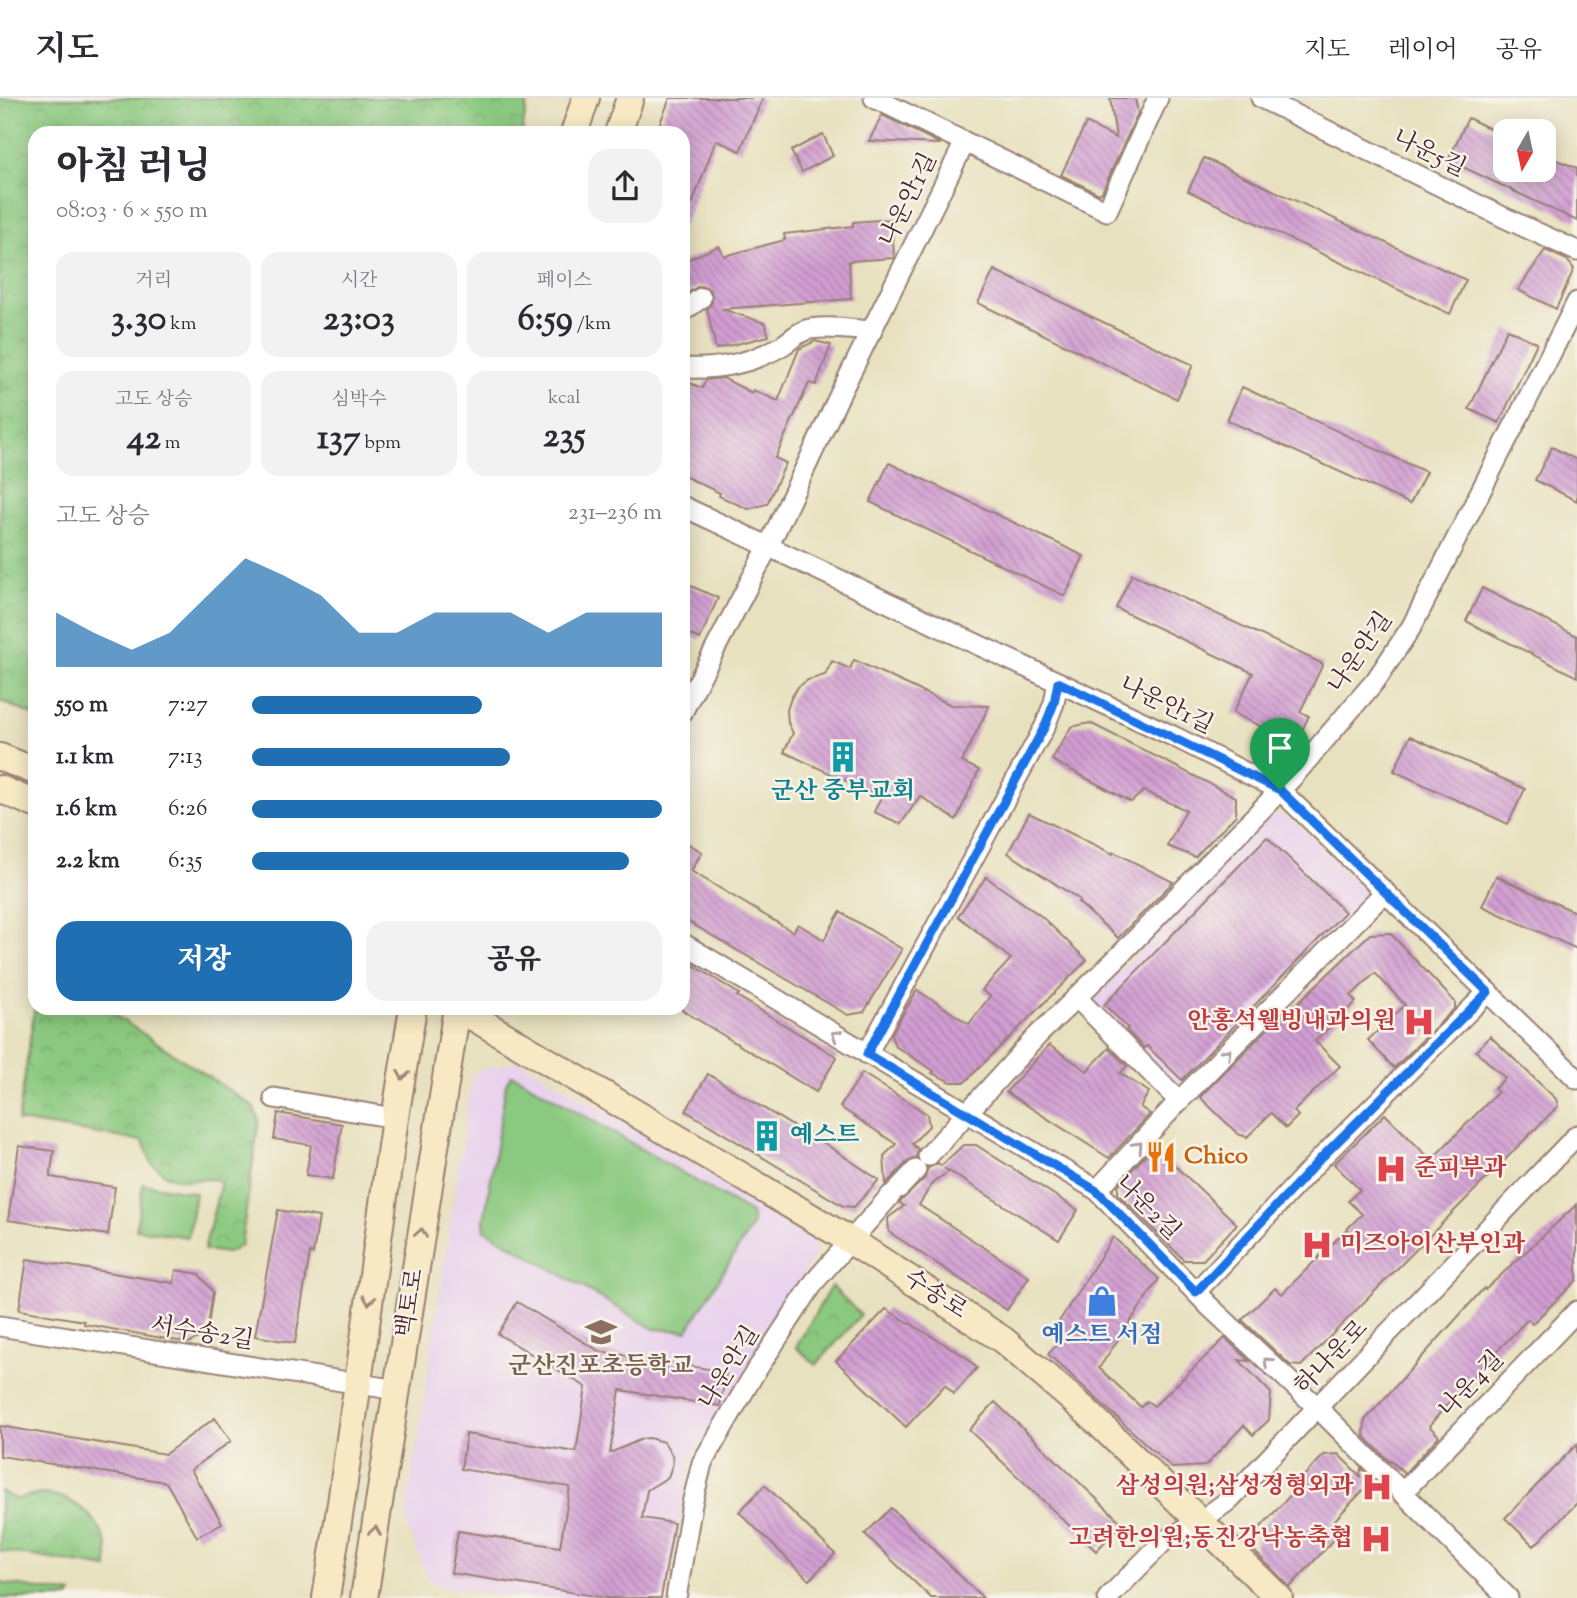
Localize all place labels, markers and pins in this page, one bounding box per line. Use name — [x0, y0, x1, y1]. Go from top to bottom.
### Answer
pin — [1250, 718, 1310, 790]
building icon: 군산 중부교회 — [826, 740, 860, 774]
place label: 군산 중부교회 — [771, 775, 915, 809]
place label: 안홍석웰빙내과의원 — [1187, 1005, 1396, 1039]
hospital icon: 안홍석웰빙내과의원 — [1402, 1005, 1436, 1039]
building icon: 예스트 — [750, 1119, 784, 1153]
place label: 예스트 — [790, 1119, 860, 1153]
restaurant icon: Chico — [1144, 1140, 1178, 1174]
place label: Chico — [1184, 1140, 1248, 1174]
hospital icon: 준피부과 — [1374, 1152, 1408, 1186]
place label: 준피부과 — [1414, 1152, 1507, 1186]
hospital icon: 미즈아이산부인과 — [1300, 1228, 1334, 1262]
place label: 미즈아이산부인과 — [1340, 1228, 1525, 1262]
shop icon: 예스트 서점 — [1085, 1284, 1119, 1318]
school or university icon: 군산진포초등학교 — [584, 1315, 618, 1349]
place label: 예스트 서점 — [1041, 1319, 1163, 1353]
place label: 군산진포초등학교 — [508, 1350, 694, 1384]
place label: 삼성의원;삼성정형외과 — [1116, 1470, 1354, 1504]
hospital icon: 삼성의원;삼성정형외과 — [1360, 1470, 1394, 1504]
place label: 고려한의원;동진강낙농축협 — [1069, 1522, 1353, 1556]
hospital icon: 고려한의원;동진강낙농축협 — [1359, 1522, 1393, 1556]

